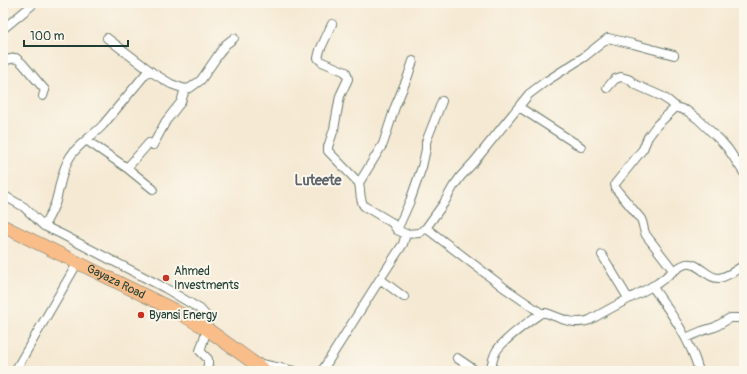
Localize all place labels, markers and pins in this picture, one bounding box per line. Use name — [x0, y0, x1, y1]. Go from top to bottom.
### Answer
place label: Ahmed Investments — [174, 264, 240, 293]
marker: Ahmed Investments — [161, 273, 171, 283]
place label: Byansi Energy — [149, 308, 217, 323]
marker: Byansi Energy — [136, 310, 146, 320]

